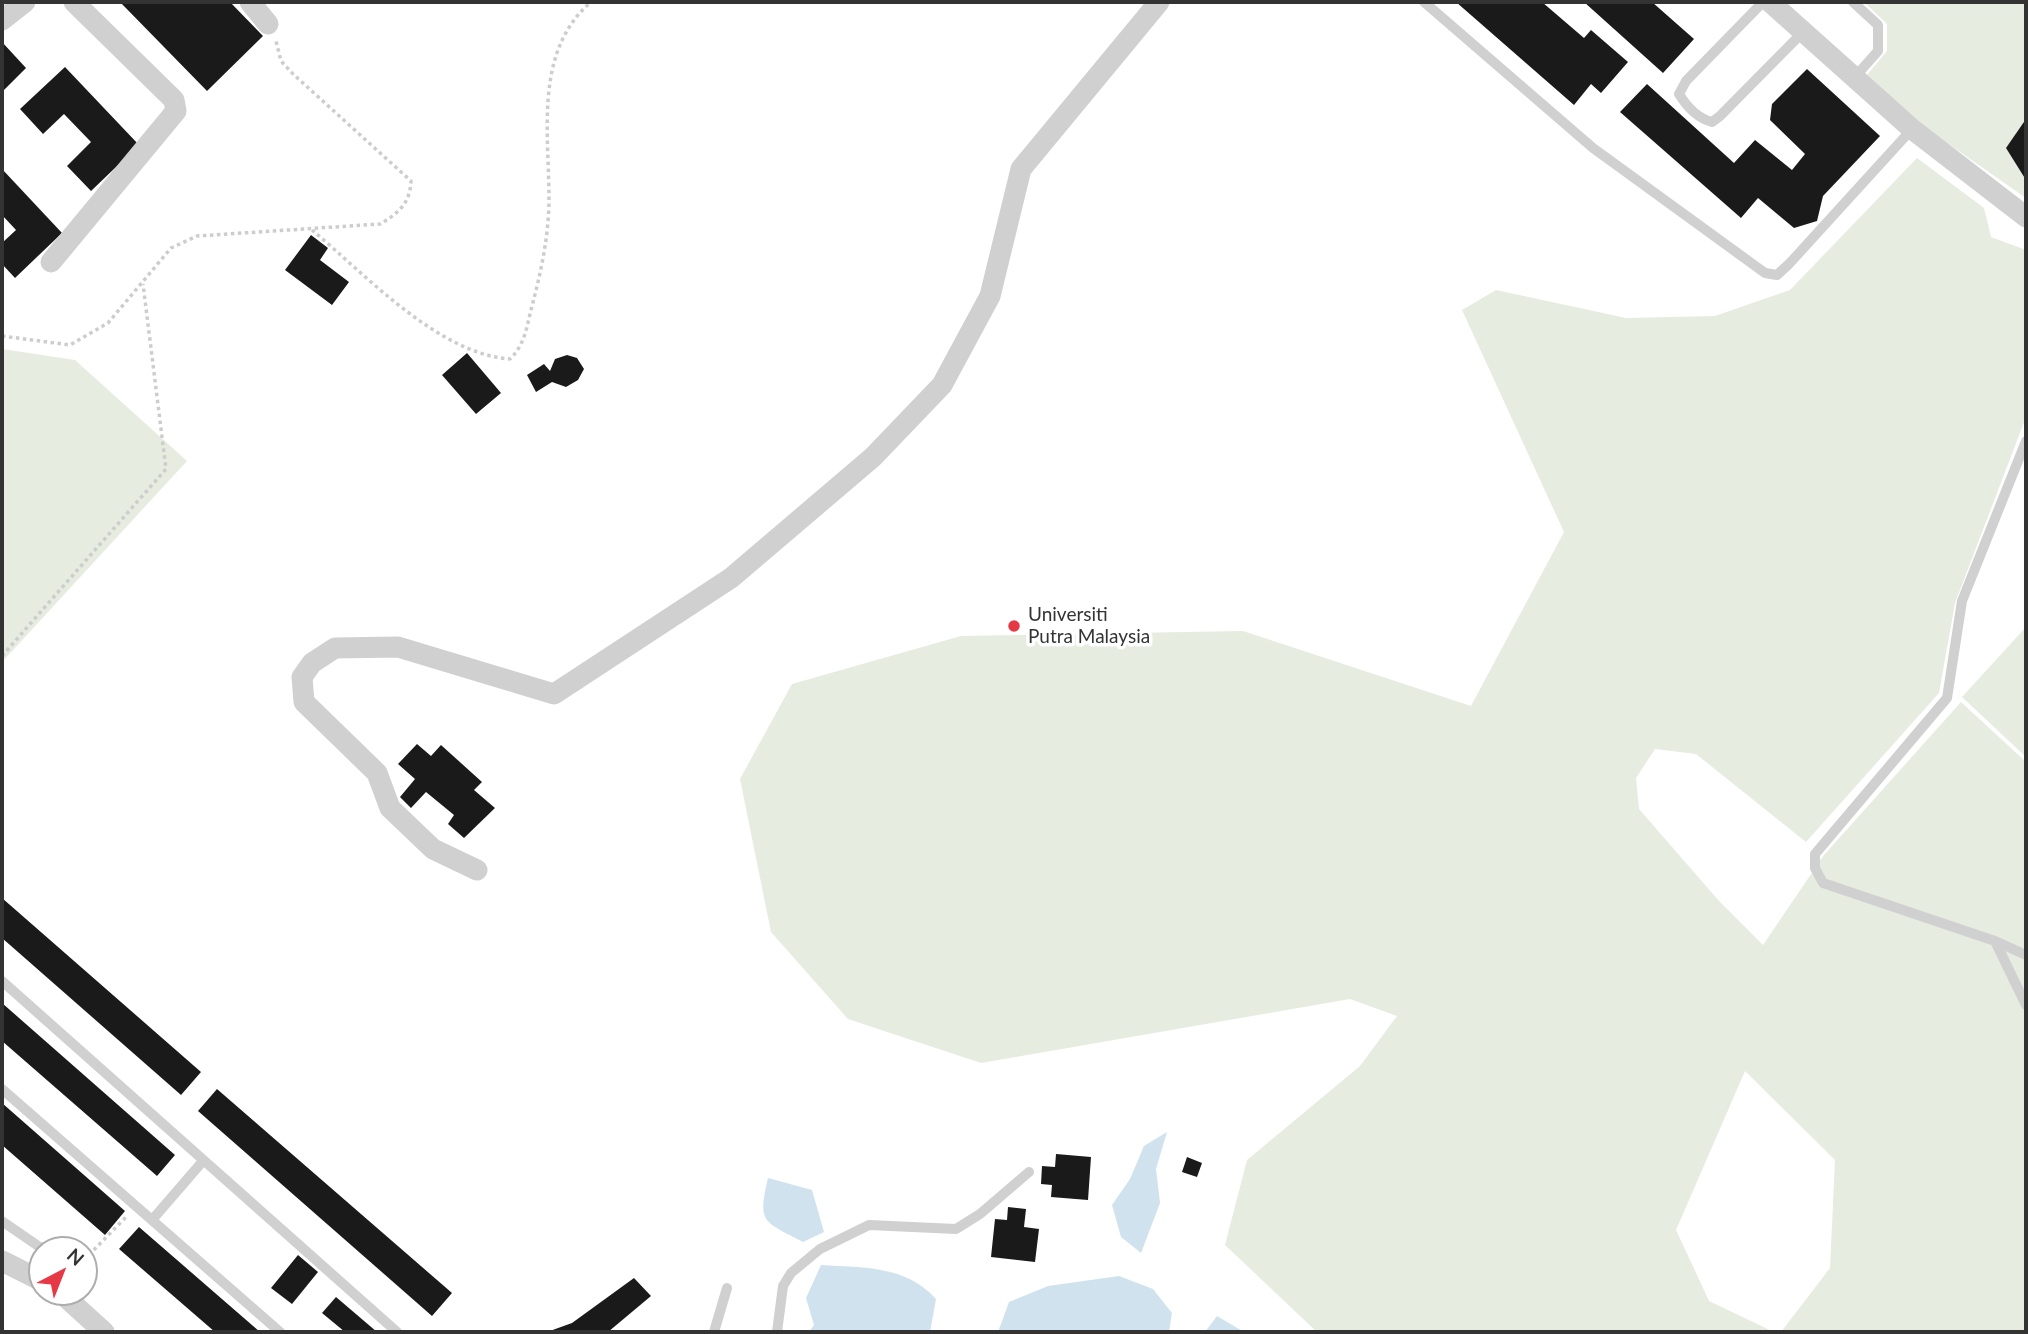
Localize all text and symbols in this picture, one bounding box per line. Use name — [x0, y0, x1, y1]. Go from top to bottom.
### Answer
place label: Universiti Putra Malaysia — [1028, 604, 1150, 648]
marker: Universiti Putra Malaysia — [1006, 618, 1022, 634]
north arrow — [28, 1236, 98, 1306]
text: N — [63, 1243, 89, 1270]

